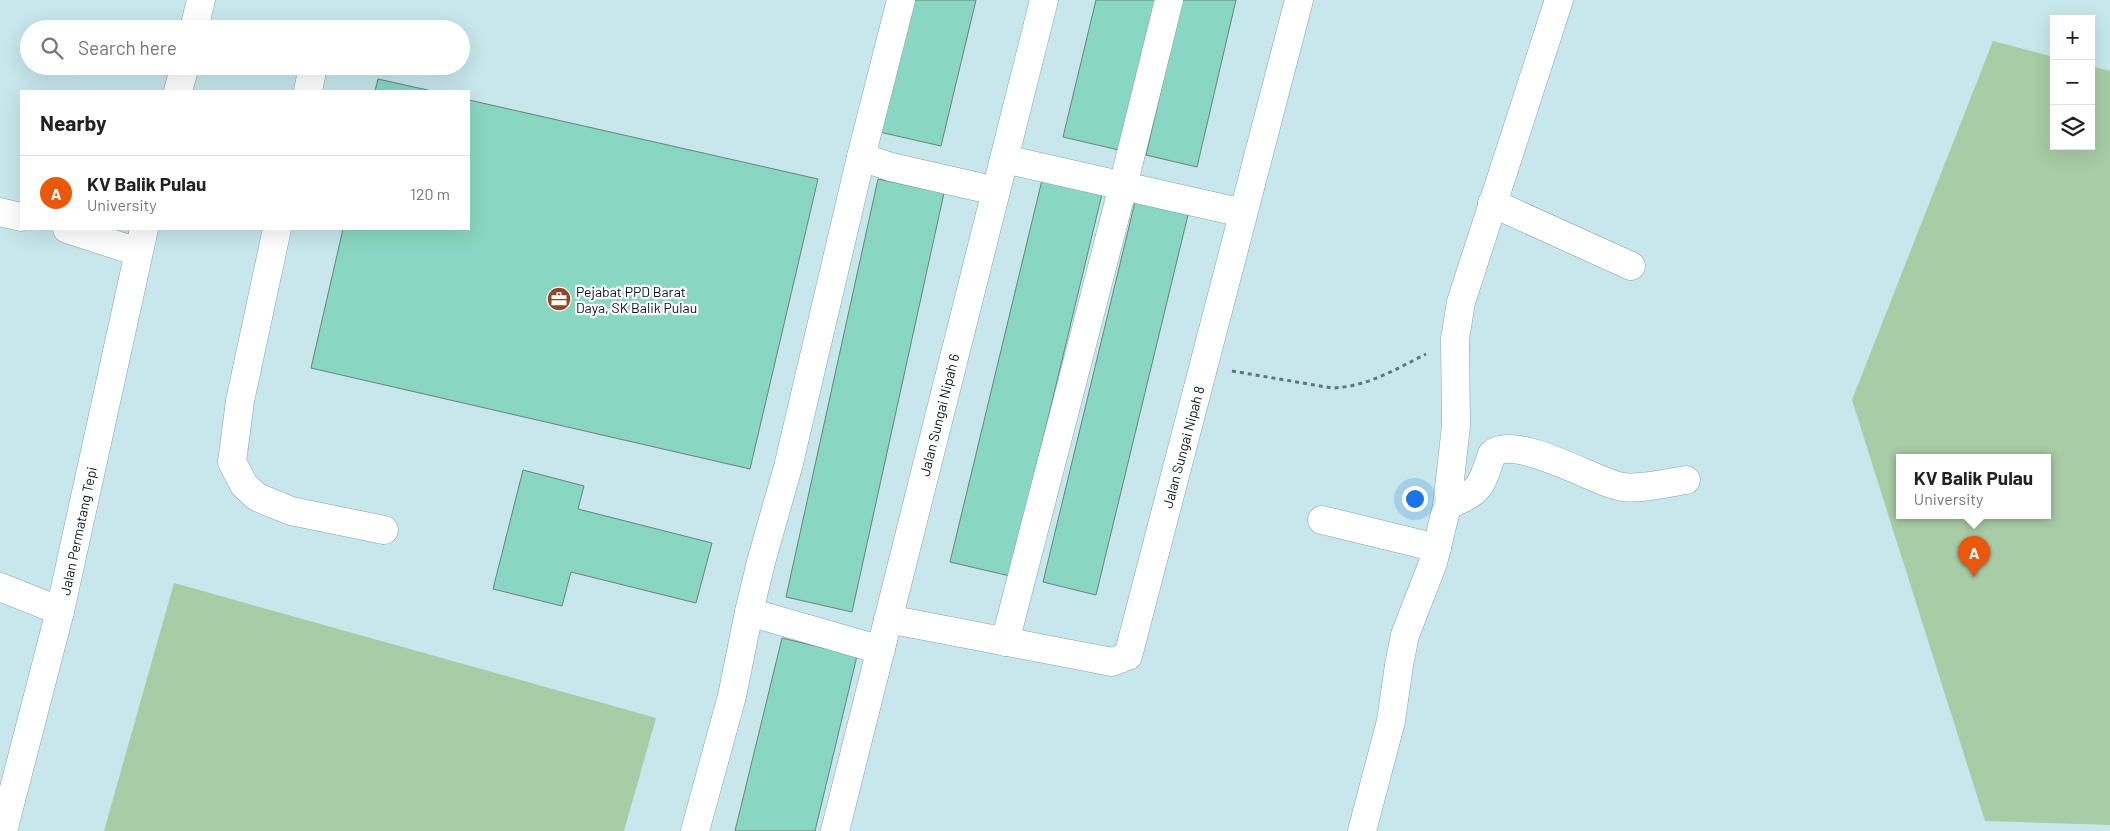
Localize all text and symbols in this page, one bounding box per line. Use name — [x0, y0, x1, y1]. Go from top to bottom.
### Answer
map controls — [2050, 15, 2095, 150]
button: + — [2050, 15, 2095, 60]
search box — [20, 20, 470, 75]
icon: search — [38, 34, 66, 62]
text: Search here — [78, 36, 177, 59]
button: − — [2050, 60, 2095, 105]
button: layers — [2050, 105, 2095, 150]
text: Nearby — [40, 110, 106, 135]
text: KV Balik Pulau — [87, 172, 206, 195]
text: A — [51, 184, 61, 203]
text: 120 m — [410, 184, 450, 203]
text: University — [87, 195, 157, 214]
place label: Pejabat PPD Barat Daya, SK Balik Pulau — [576, 283, 697, 316]
office icon: Pejabat PPD Barat Daya, SK Balik Pulau — [546, 286, 572, 312]
street label: Jalan Sungai Nipah 6 — [916, 352, 962, 478]
street label: Jalan Sungai Nipah 8 — [1159, 384, 1207, 510]
popup — [1896, 454, 2051, 519]
street label: Jalan Permatang Tepi — [56, 465, 100, 597]
text: KV Balik Pulau — [1914, 466, 2033, 489]
your location — [1402, 486, 1428, 512]
text: University — [1914, 489, 1983, 508]
pin: A — [1958, 536, 1990, 577]

